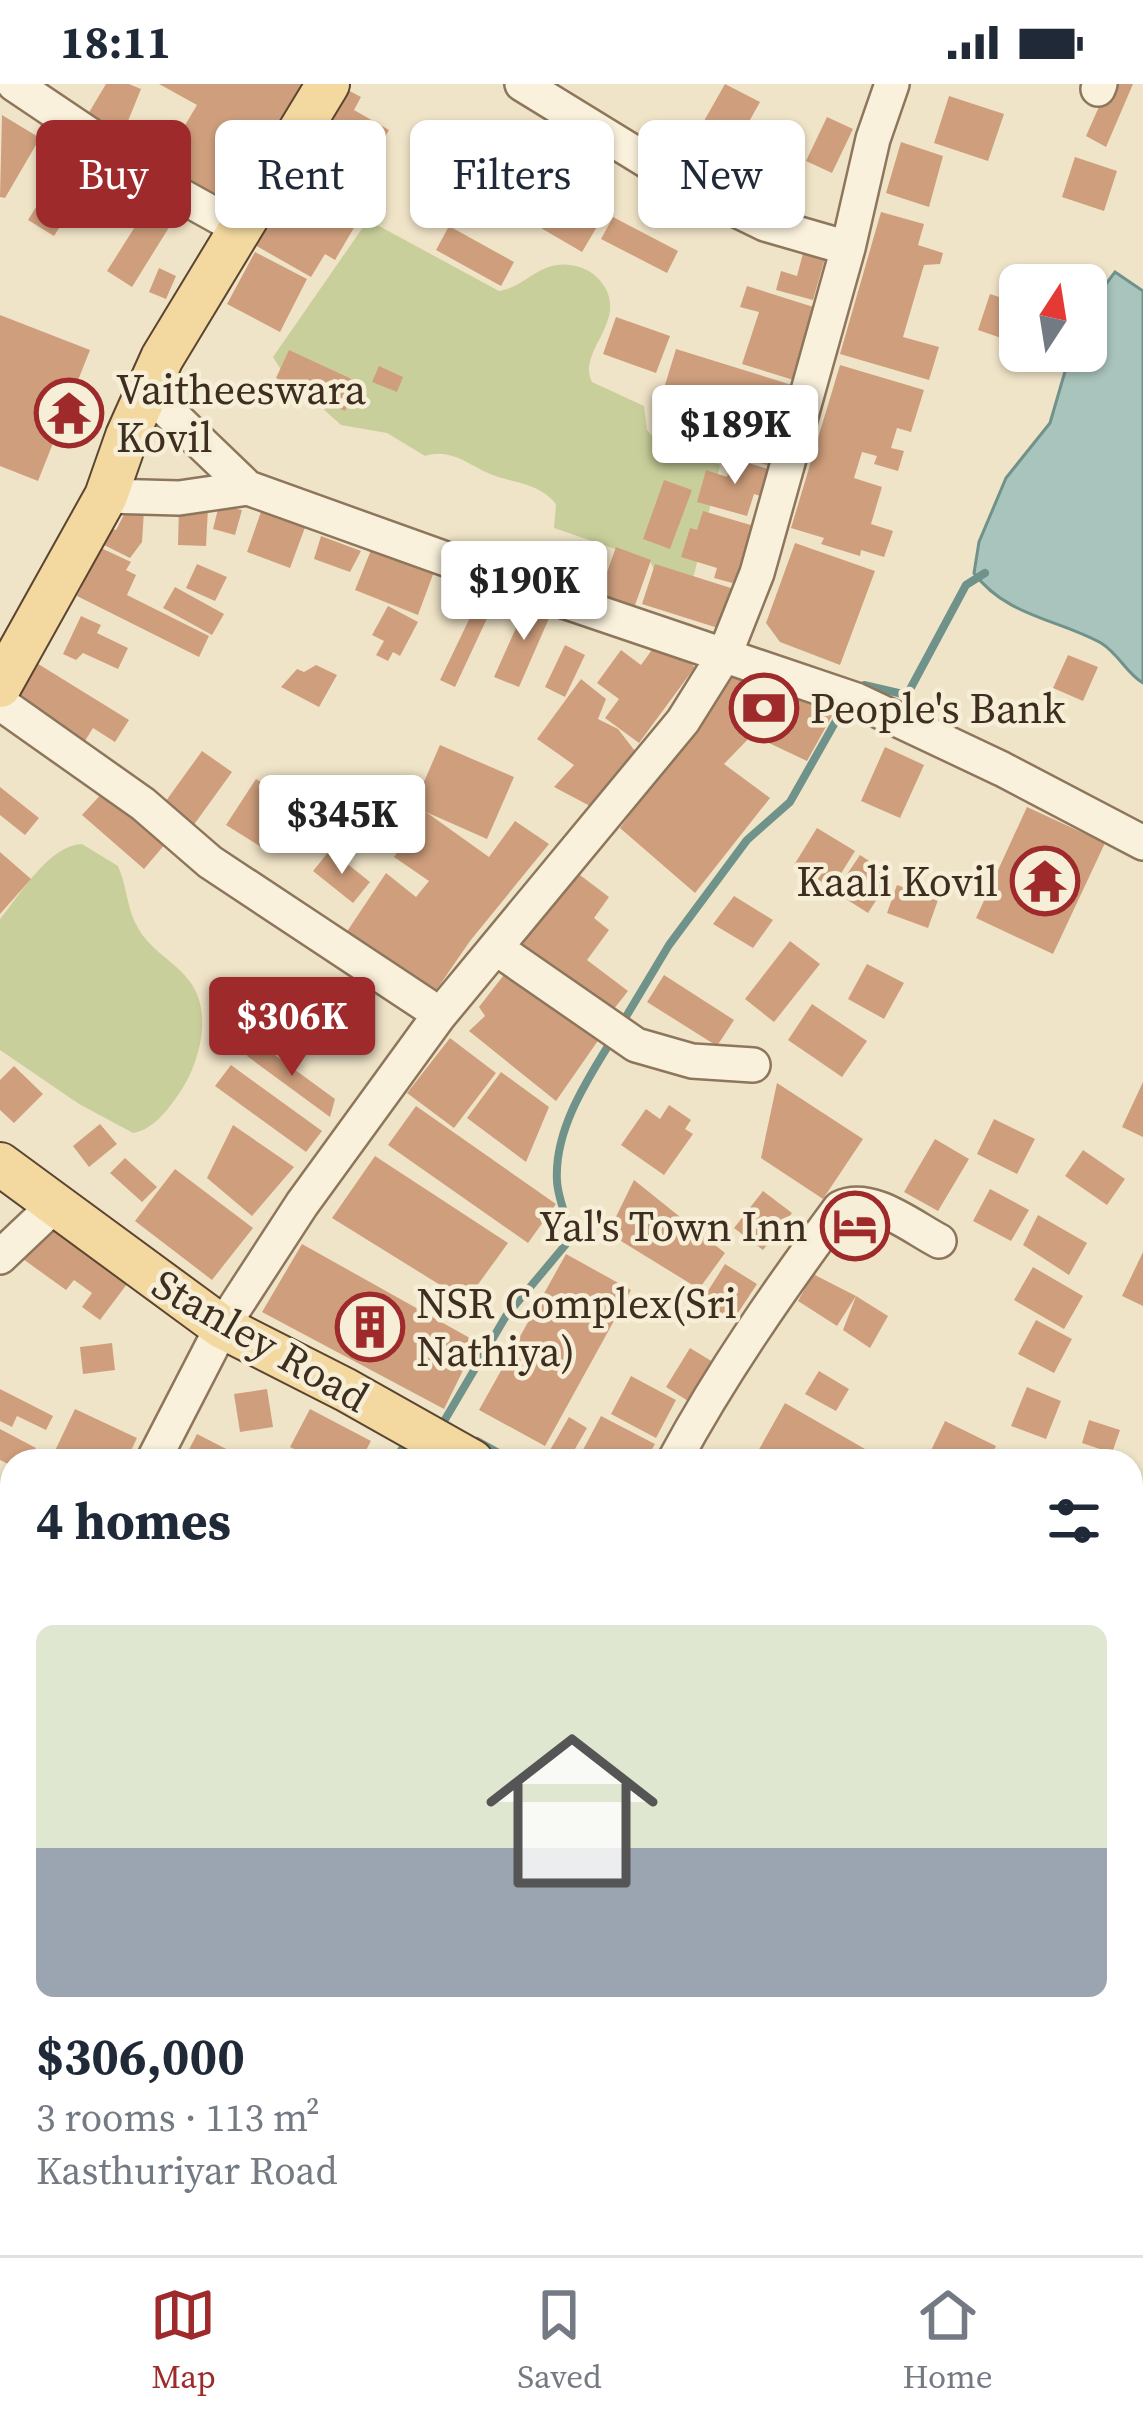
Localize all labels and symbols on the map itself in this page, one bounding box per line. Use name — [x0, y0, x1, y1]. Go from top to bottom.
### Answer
north arrow — [999, 264, 1107, 372]
place label: Vaitheeswara Kovil — [116, 360, 367, 466]
temple icon: Vaitheeswara Kovil — [34, 378, 104, 448]
pin: $189K — [651, 385, 819, 487]
pin: $190K — [440, 541, 608, 643]
bank icon: People's Bank — [729, 673, 799, 743]
place label: People's Bank — [810, 679, 1066, 737]
pin: $345K — [258, 775, 426, 877]
temple icon: Kaali Kovil — [1010, 846, 1080, 916]
place label: Kaali Kovil — [796, 852, 998, 910]
pin: $306K — [208, 977, 376, 1079]
hotel icon: Yal's Town Inn — [820, 1191, 890, 1261]
place label: Yal's Town Inn — [539, 1197, 808, 1255]
street label: Stanley Road — [142, 1255, 380, 1426]
place label: NSR Complex(Sri Nathiya) — [416, 1274, 737, 1380]
building icon: NSR Complex(Sri Nathiya) — [335, 1292, 405, 1362]

